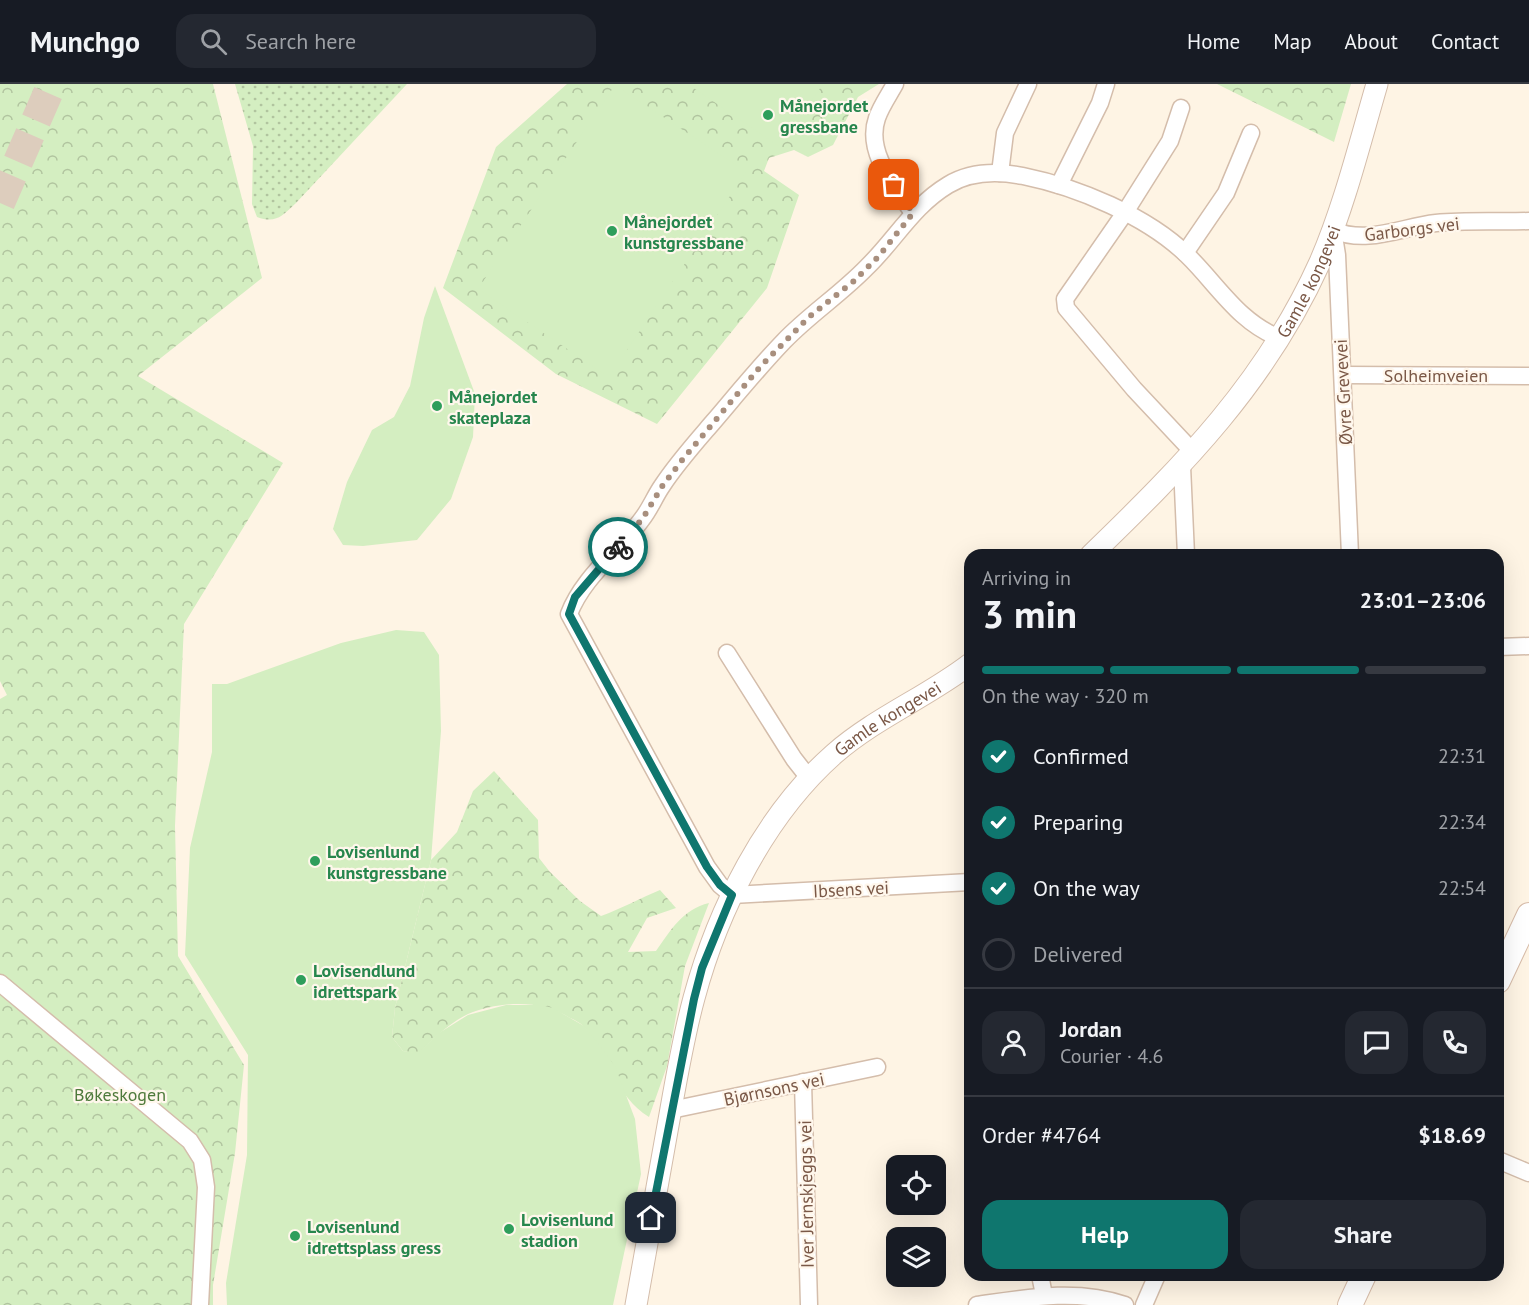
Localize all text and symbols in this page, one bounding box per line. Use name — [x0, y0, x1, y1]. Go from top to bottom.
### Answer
search box — [176, 14, 596, 68]
text: Munchgo — [30, 23, 140, 60]
icon: search — [197, 25, 230, 58]
text: Search here — [245, 27, 356, 55]
text: Home — [1187, 28, 1240, 55]
text: Map — [1273, 28, 1312, 55]
text: About — [1345, 28, 1398, 55]
text: Contact — [1431, 28, 1499, 55]
place label: Månejordet gressbane — [780, 94, 869, 138]
marker: Månejordet gressbane — [761, 108, 775, 122]
pin — [868, 159, 919, 210]
icon: bag — [877, 168, 910, 201]
place label: Månejordet kunstgressbane — [624, 210, 744, 254]
street label: Garborgs vei — [1363, 212, 1461, 246]
street label: Gamle kongevei — [1271, 222, 1345, 342]
marker: Månejordet kunstgressbane — [605, 224, 619, 238]
street label: Øvre Grevevei — [1329, 338, 1357, 446]
street label: Solheimveien — [1384, 364, 1488, 387]
place label: Månejordet skateplaza — [449, 385, 538, 429]
marker: Månejordet skateplaza — [430, 399, 444, 413]
courier — [588, 517, 648, 577]
icon: bike — [602, 531, 635, 564]
text: Arriving in — [982, 565, 1071, 591]
text: 23:01–23:06 — [1360, 586, 1486, 614]
text: 3 min — [982, 588, 1077, 639]
street label: Gamle kongevei — [829, 675, 945, 761]
text: On the way · 320 m — [982, 683, 1149, 709]
icon: check — [982, 740, 1015, 773]
text: Confirmed — [1033, 742, 1129, 770]
text: 22:31 — [1438, 743, 1486, 769]
icon: check — [982, 806, 1015, 839]
text: Preparing — [1033, 808, 1123, 836]
text: 22:34 — [1438, 809, 1486, 835]
place label: Lovisenlund kunstgressbane — [327, 840, 447, 884]
marker: Lovisenlund kunstgressbane — [308, 854, 322, 868]
icon: check — [982, 872, 1015, 905]
text: On the way — [1033, 874, 1140, 902]
text: 22:54 — [1438, 875, 1486, 901]
street label: Ibsens vei — [812, 876, 890, 902]
text: Delivered — [1033, 940, 1123, 968]
place label: Lovisendlund idrettspark — [313, 959, 415, 1003]
marker: Lovisendlund idrettspark — [294, 973, 308, 987]
button: person — [982, 1011, 1045, 1074]
button: chat — [1345, 1011, 1408, 1074]
button: phone — [1423, 1011, 1486, 1074]
text: Jordan — [1060, 1015, 1122, 1043]
text: Courier · 4.6 — [1060, 1043, 1163, 1069]
street label: Bjørnsons vei — [721, 1067, 827, 1111]
park label: Bøkeskogen — [74, 1083, 166, 1106]
street label: Iver Jernskjeggs vei — [793, 1120, 819, 1268]
text: Order #4764 — [982, 1121, 1101, 1149]
text: $18.69 — [1418, 1121, 1486, 1149]
map controls — [886, 1155, 946, 1287]
button: locate — [886, 1155, 946, 1215]
pin — [625, 1192, 676, 1243]
button: Help — [982, 1200, 1228, 1269]
button: Share — [1240, 1200, 1486, 1269]
icon: home — [634, 1201, 667, 1234]
place label: Lovisenlund stadion — [521, 1208, 614, 1252]
place label: Lovisenlund idrettsplass gress — [307, 1215, 441, 1259]
marker: Lovisenlund stadion — [502, 1222, 516, 1236]
button: layers — [886, 1227, 946, 1287]
marker: Lovisenlund idrettsplass gress — [288, 1229, 302, 1243]

